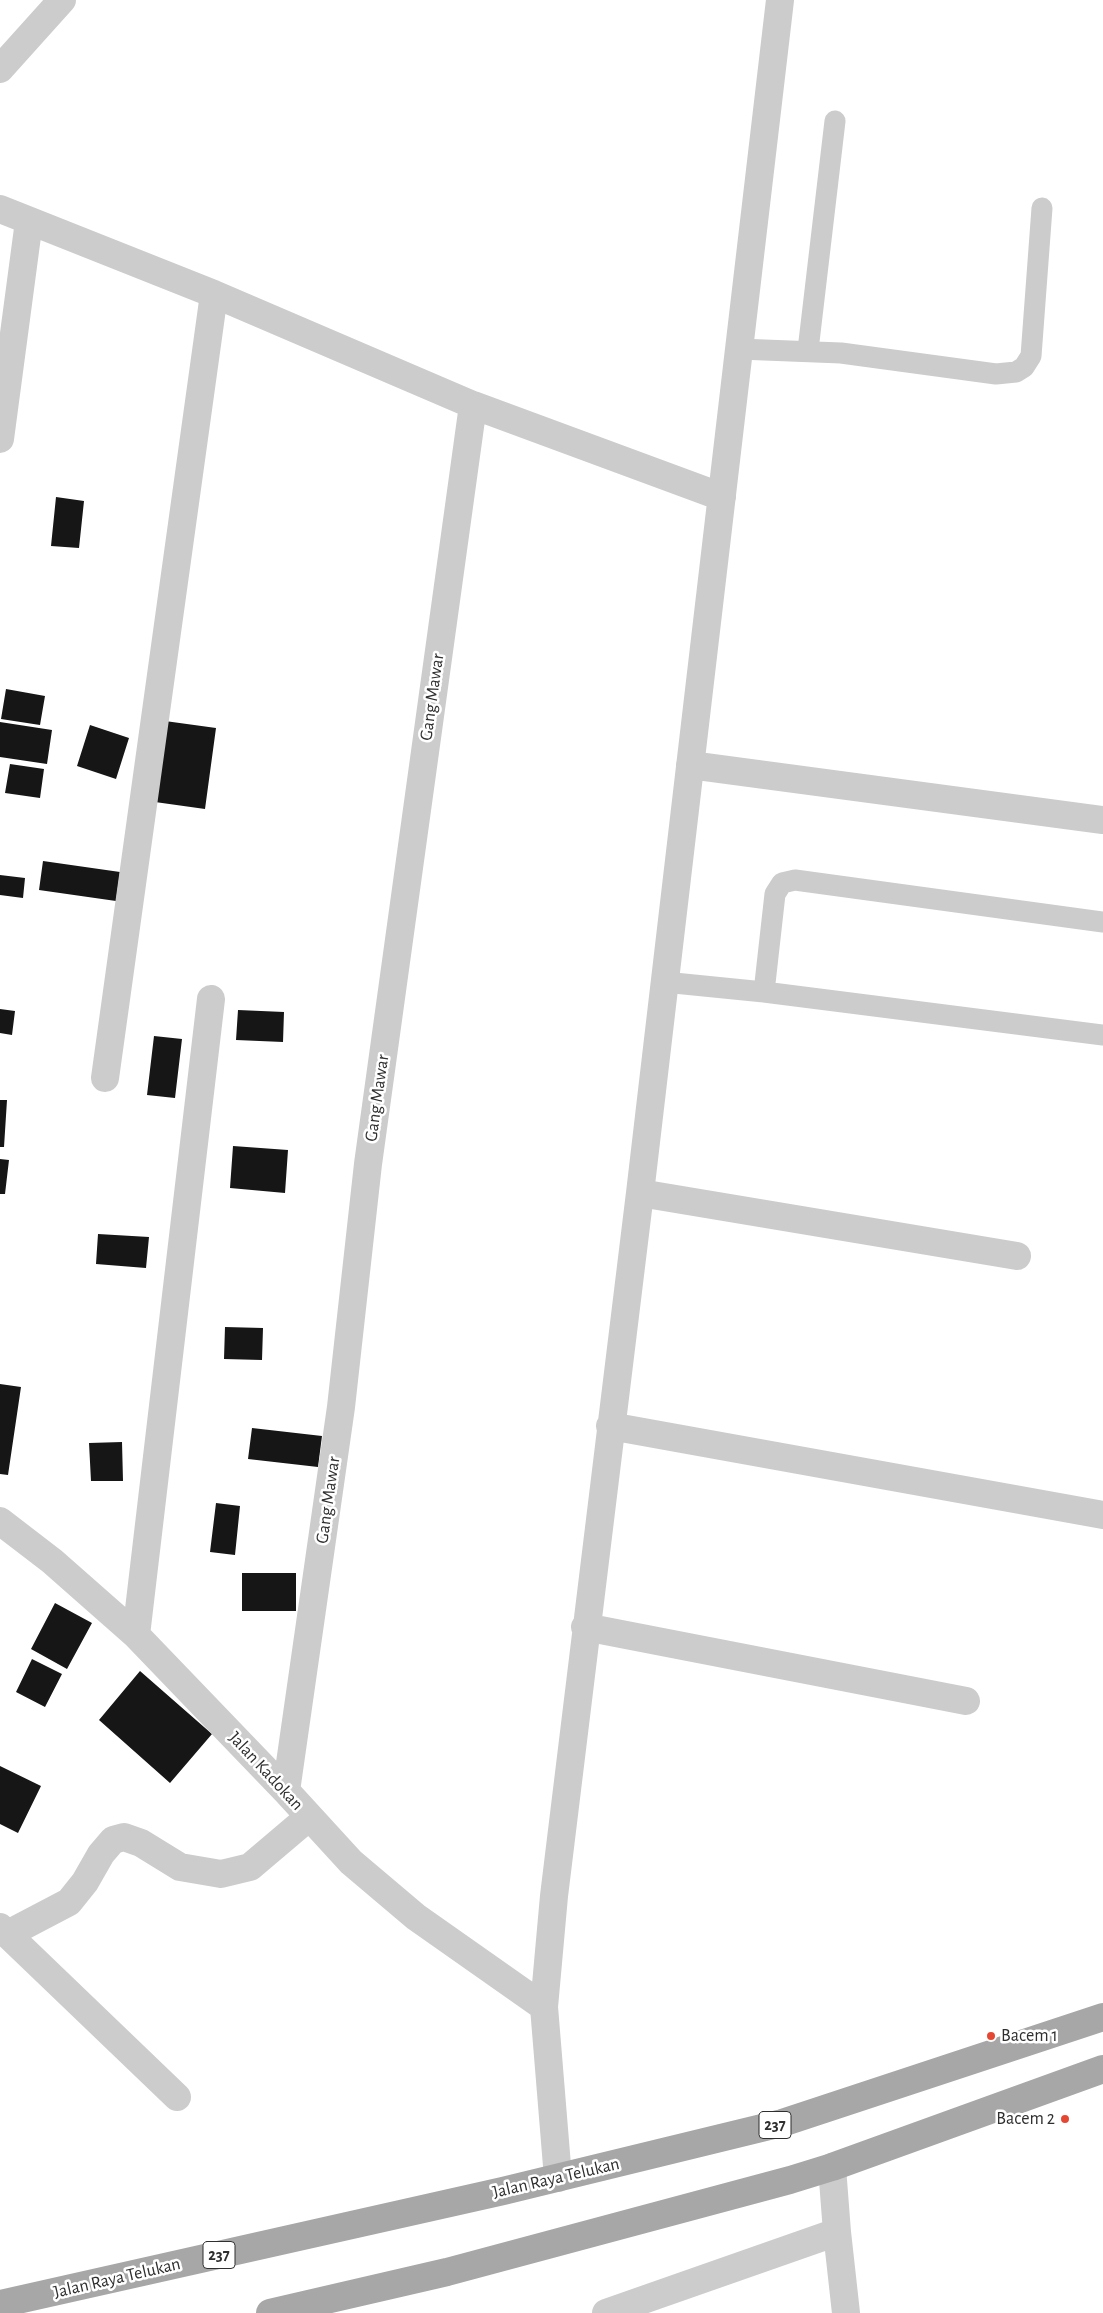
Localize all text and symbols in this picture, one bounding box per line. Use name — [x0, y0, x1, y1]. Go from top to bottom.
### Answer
street label: Gang Mawar — [415, 652, 449, 742]
street label: Gang Mawar — [360, 1053, 394, 1143]
street label: Gang Mawar — [311, 1455, 345, 1545]
street label: Jalan Kadokan — [224, 1727, 308, 1815]
place label: Bacem 1 — [1001, 2025, 1058, 2047]
marker: Bacem 1 — [985, 2030, 997, 2042]
place label: Bacem 2 — [996, 2108, 1055, 2130]
road number: 237 — [759, 2112, 791, 2138]
marker: Bacem 2 — [1059, 2113, 1071, 2125]
street label: Jalan Raya Telukan — [490, 2153, 622, 2203]
road number: 237 — [203, 2242, 235, 2268]
street label: Jalan Raya Telukan — [51, 2253, 183, 2303]

